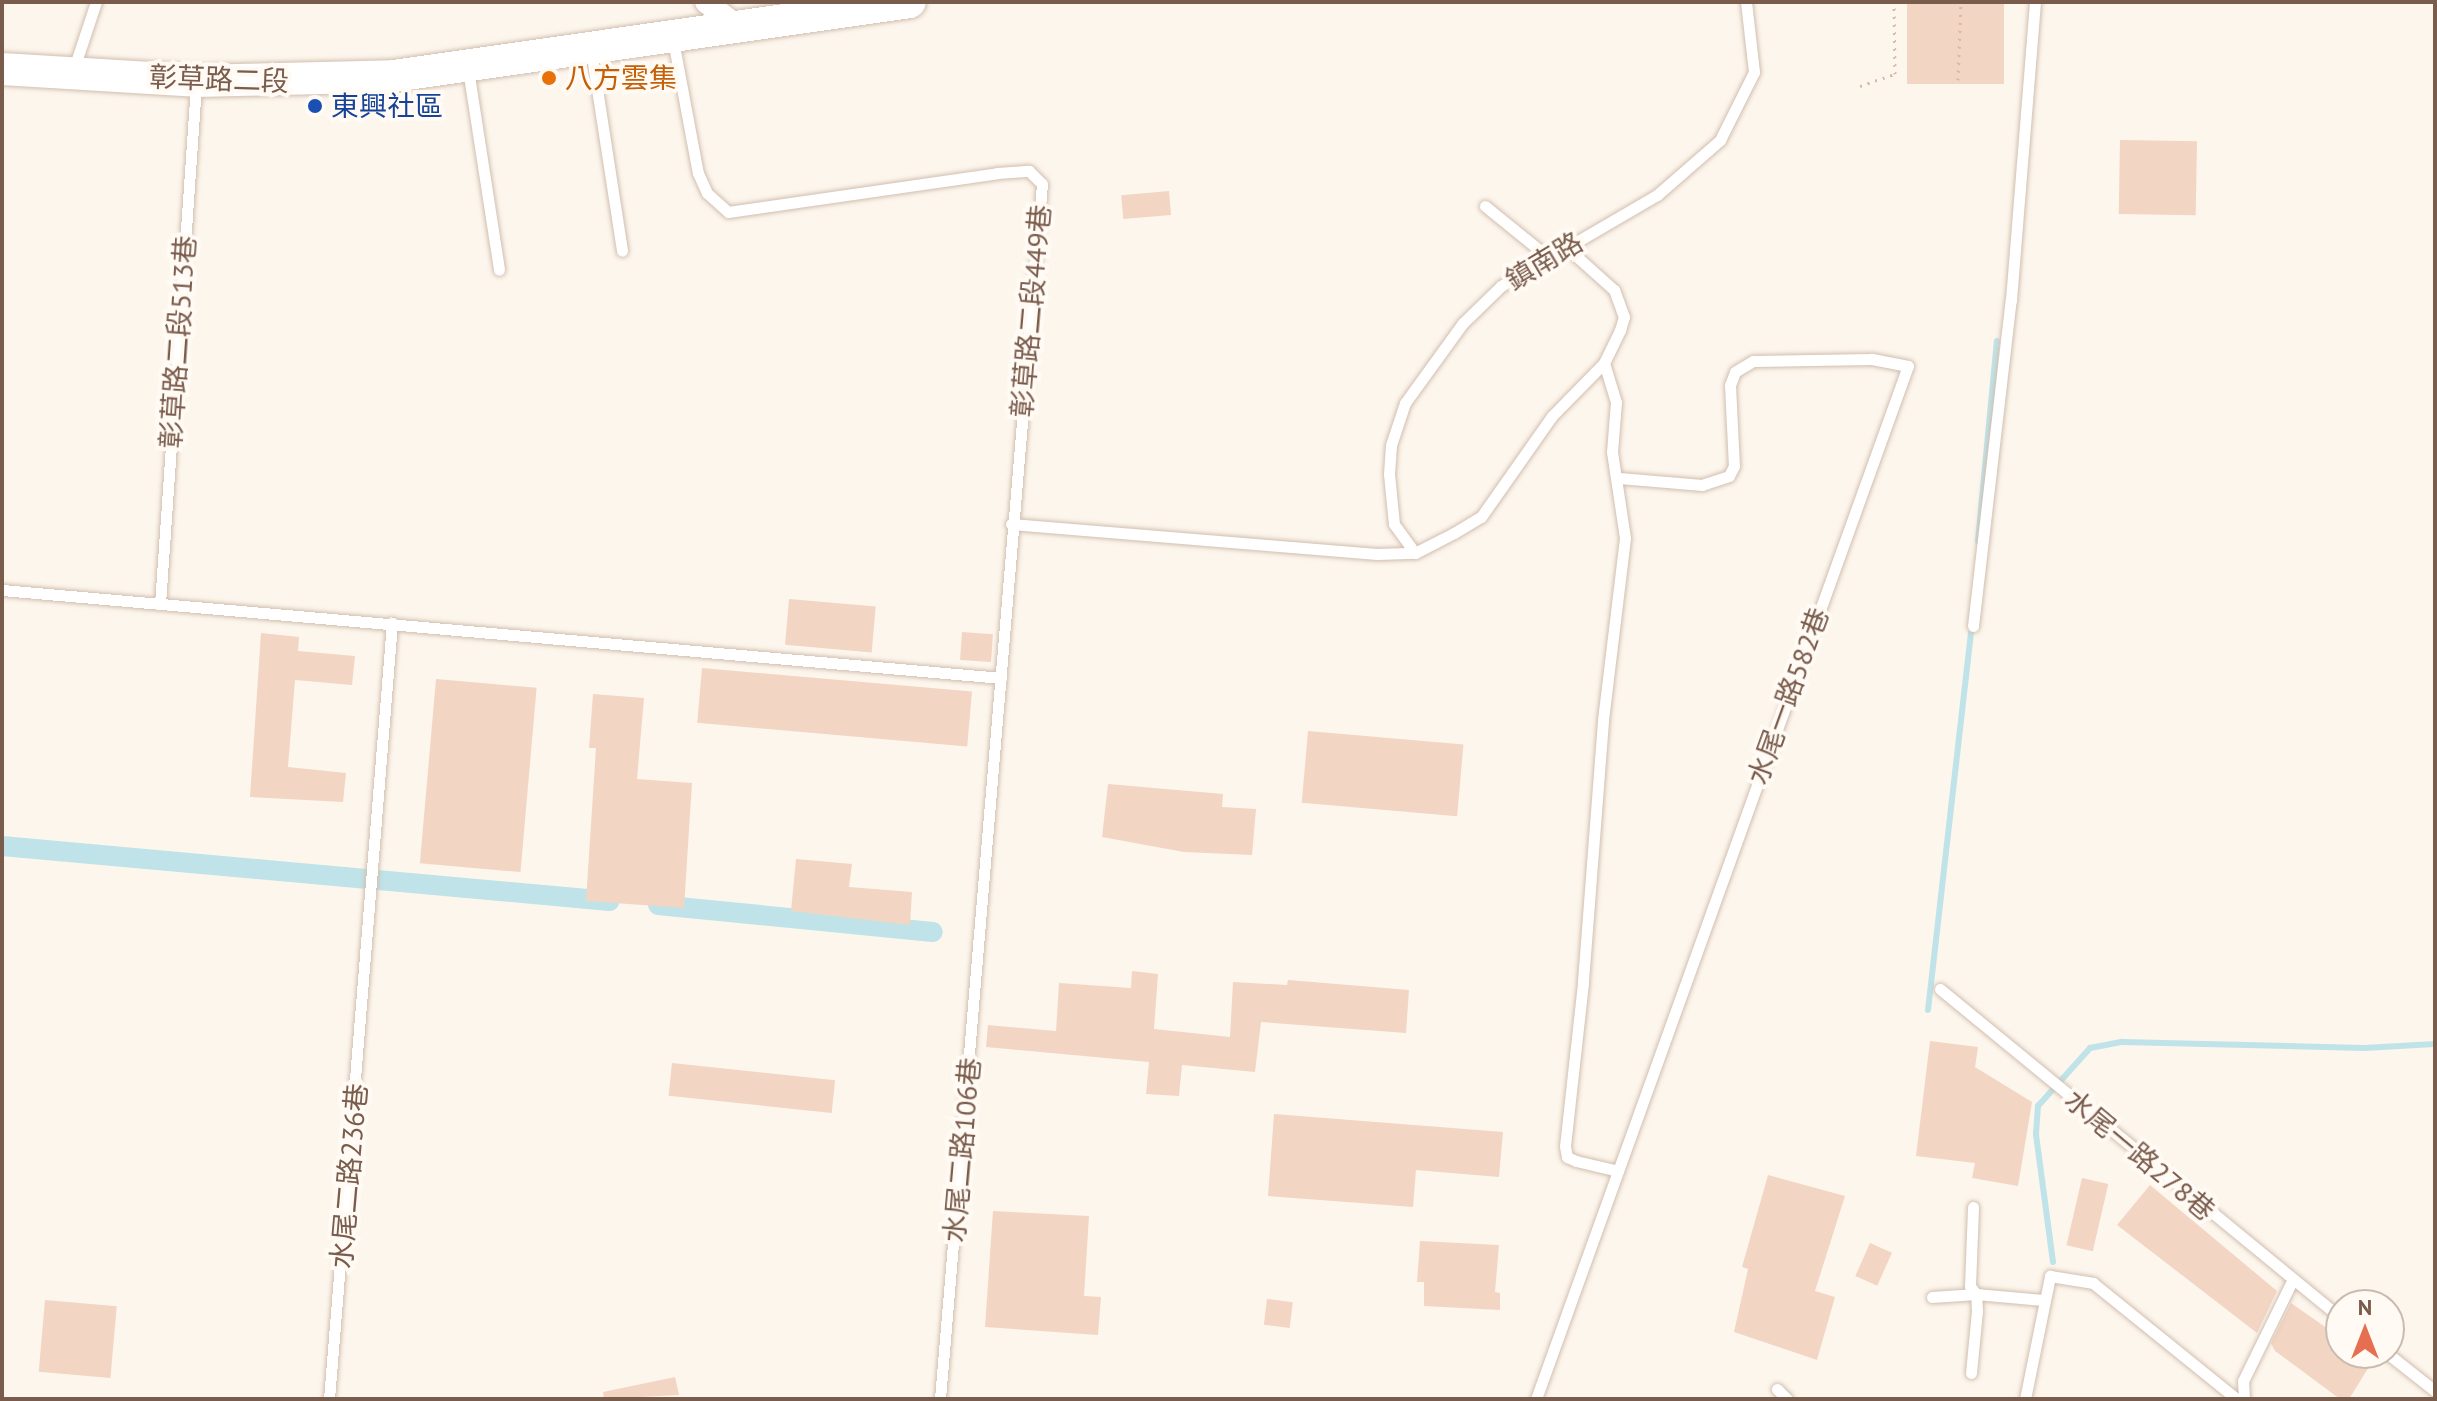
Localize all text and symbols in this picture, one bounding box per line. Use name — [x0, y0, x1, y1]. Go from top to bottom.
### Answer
street label: 彰草路二段 — [148, 60, 290, 98]
place label: 八方雲集 — [565, 61, 677, 95]
marker: 八方雲集 — [540, 69, 558, 87]
place label: 東興社區 — [331, 89, 443, 123]
marker: 東興社區 — [306, 97, 324, 115]
street label: 彰草路二段449巷 — [1005, 203, 1057, 419]
street label: 鎮南路 — [1499, 225, 1589, 297]
street label: 彰草路二段513巷 — [154, 234, 202, 450]
street label: 水尾一路582巷 — [1740, 603, 1836, 789]
street label: 水尾二路106巷 — [937, 1056, 987, 1244]
street label: 水尾二路236巷 — [324, 1082, 374, 1270]
street label: 水尾一路278巷 — [2058, 1082, 2222, 1228]
north arrow — [2325, 1289, 2405, 1369]
text: N — [2358, 1293, 2372, 1321]

